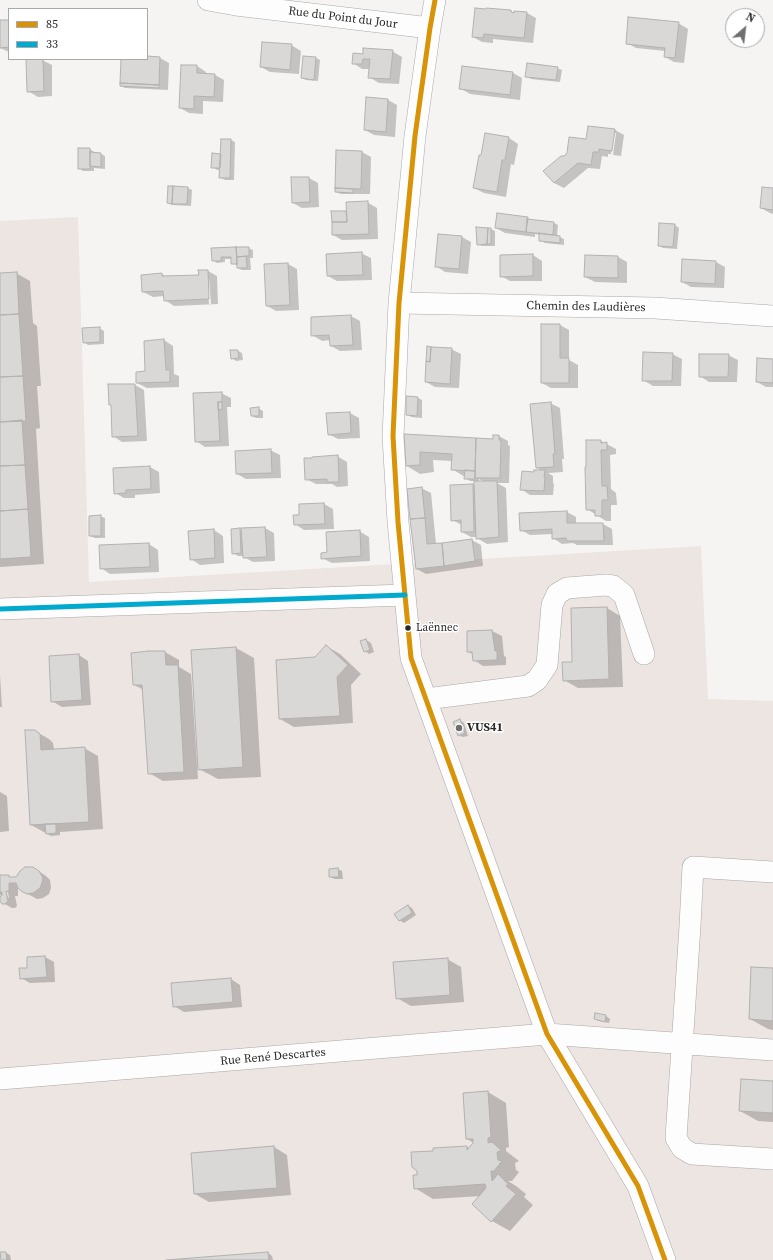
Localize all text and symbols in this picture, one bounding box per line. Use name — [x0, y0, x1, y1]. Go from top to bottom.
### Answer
street label: Rue du Point du Jour — [287, 4, 399, 32]
legend — [8, 8, 148, 60]
north arrow — [725, 8, 765, 48]
text: N — [743, 9, 757, 26]
text: 85 — [46, 16, 58, 32]
text: 33 — [46, 36, 58, 52]
street label: Chemin des Laudières — [526, 299, 646, 315]
place label: Laënnec — [416, 621, 458, 635]
marker: Laënnec — [403, 623, 413, 633]
place label: VUS41 — [467, 721, 503, 735]
marker: VUS41 — [454, 723, 464, 733]
street label: Rue René Descartes — [220, 1045, 326, 1069]

